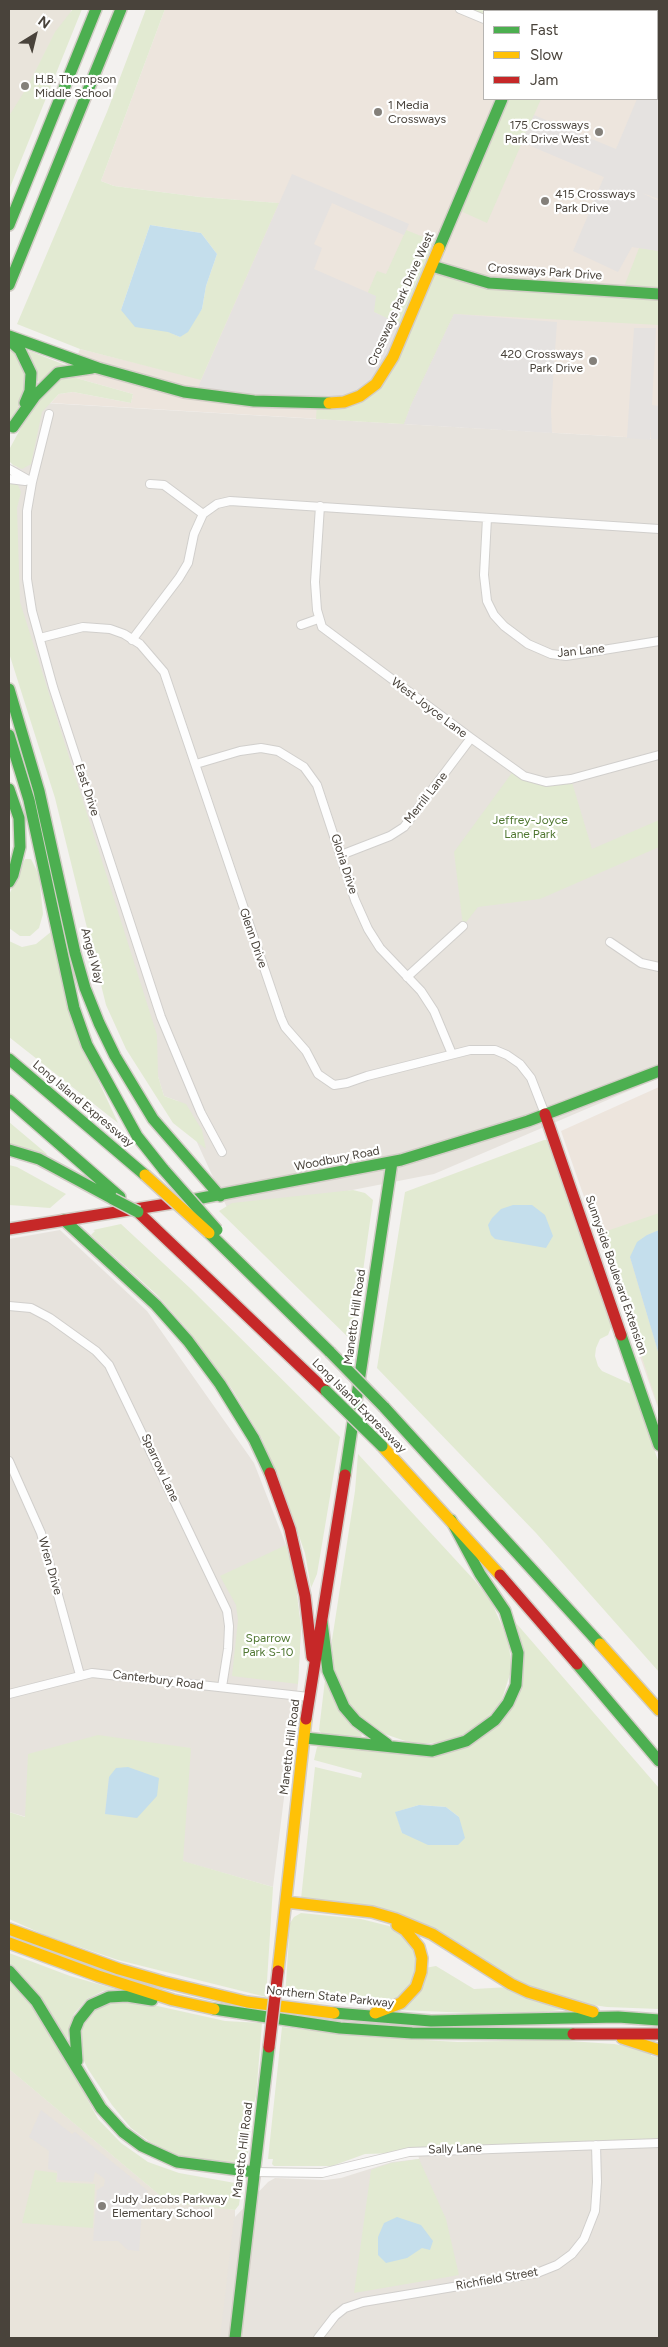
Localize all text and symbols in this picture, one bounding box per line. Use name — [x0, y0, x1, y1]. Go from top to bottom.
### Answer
north arrow — [10, 10, 60, 60]
legend — [483, 10, 658, 100]
text: N — [35, 12, 53, 33]
text: Fast — [530, 21, 558, 39]
text: Slow — [530, 46, 563, 64]
text: Jam — [530, 71, 558, 89]
place label: H.B. Thompson Middle School — [35, 72, 116, 100]
marker: H.B. Thompson Middle School — [19, 80, 31, 92]
place label: 1 Media Crossways — [388, 98, 446, 126]
marker: 1 Media Crossways — [372, 106, 384, 118]
place label: 175 Crossways Park Drive West — [505, 118, 589, 146]
marker: 175 Crossways Park Drive West — [593, 126, 605, 138]
place label: 415 Crossways Park Drive — [555, 187, 635, 215]
marker: 415 Crossways Park Drive — [539, 195, 551, 207]
street label: Crossways Park Drive West — [365, 230, 437, 368]
street label: Crossways Park Drive — [487, 261, 603, 283]
place label: 420 Crossways Park Drive — [500, 347, 583, 375]
marker: 420 Crossways Park Drive — [587, 355, 599, 367]
street label: Jan Lane — [557, 641, 605, 661]
street label: West Joyce Lane — [388, 675, 470, 741]
street label: East Drive — [72, 762, 102, 818]
street label: Merrill Lane — [401, 769, 451, 827]
park label: Jeffrey-Joyce Lane Park — [492, 813, 568, 841]
street label: Gloria Drive — [328, 832, 360, 896]
street label: Glenn Drive — [236, 906, 270, 970]
street label: Angel Way — [78, 926, 106, 986]
street label: Long Island Expressway — [30, 1058, 136, 1150]
street label: Woodbury Road — [293, 1144, 381, 1174]
street label: Sunnyside Boulevard Extension — [582, 1193, 650, 1357]
street label: Manetto Hill Road — [341, 1268, 369, 1366]
street label: Long Island Expressway — [309, 1356, 409, 1456]
street label: Sparrow Lane — [138, 1432, 182, 1504]
street label: Wren Drive — [35, 1535, 65, 1597]
park label: Sparrow Park S-10 — [243, 1631, 293, 1659]
street label: Canterbury Road — [112, 1667, 204, 1693]
street label: Manetto Hill Road — [277, 1698, 303, 1796]
street label: Northern State Parkway — [265, 1983, 395, 2011]
street label: Manetto Hill Road — [230, 2101, 256, 2199]
street label: Sally Lane — [428, 2141, 482, 2157]
place label: Judy Jacobs Parkway Elementary School — [112, 2192, 227, 2220]
marker: Judy Jacobs Parkway Elementary School — [96, 2200, 108, 2212]
street label: Richfield Street — [455, 2265, 539, 2293]

